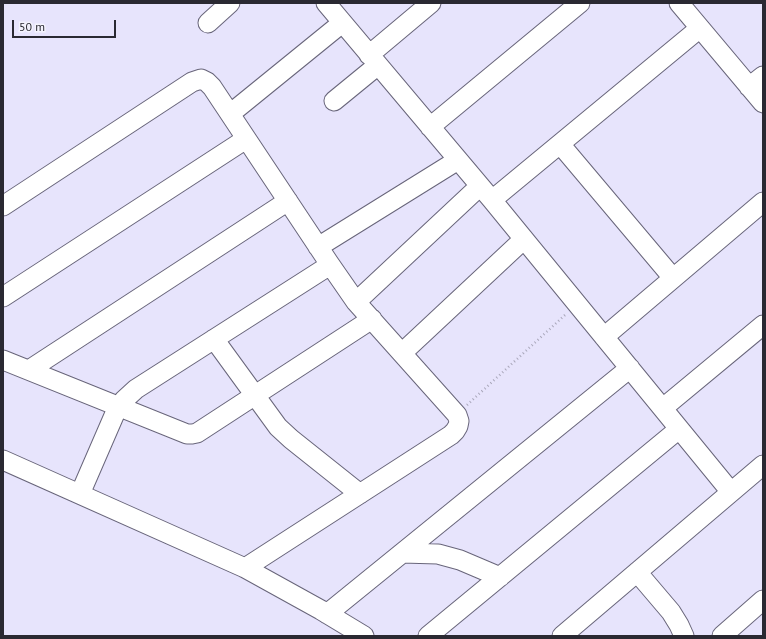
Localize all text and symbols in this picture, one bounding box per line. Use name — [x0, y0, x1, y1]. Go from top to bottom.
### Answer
scale bar — [14, 12, 118, 38]
text: 50 m — [19, 19, 45, 34]

